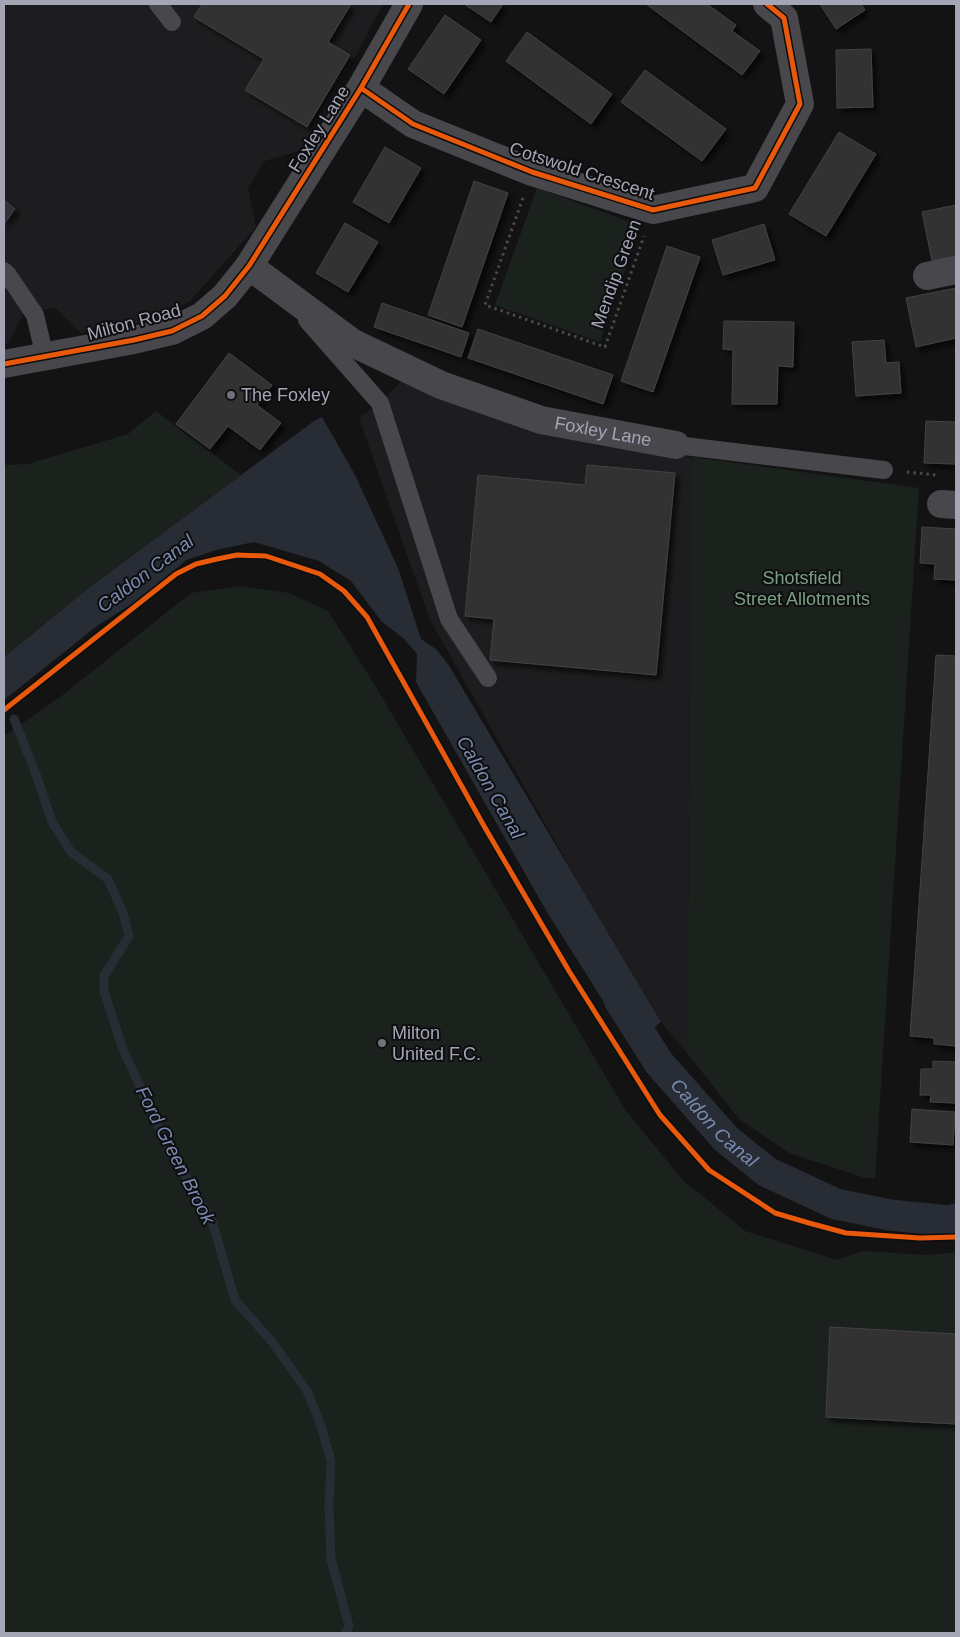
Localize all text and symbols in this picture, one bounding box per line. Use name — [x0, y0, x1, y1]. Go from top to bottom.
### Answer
street label: Foxley Lane — [285, 82, 353, 176]
street label: Cotswold Crescent — [507, 138, 657, 204]
street label: Mendip Green — [587, 217, 645, 331]
street label: Milton Road — [85, 300, 183, 344]
place label: The Foxley — [241, 385, 330, 405]
marker: The Foxley — [225, 389, 237, 401]
street label: Foxley Lane — [553, 413, 653, 450]
water label: Caldon Canal — [93, 530, 198, 616]
park label: Shotsfield Street Allotments — [734, 568, 870, 609]
water label: Caldon Canal — [453, 732, 529, 843]
place label: Milton United F.C. — [392, 1023, 481, 1064]
marker: Milton United F.C. — [376, 1037, 388, 1049]
water label: Caldon Canal — [666, 1074, 762, 1172]
water label: Ford Green Brook — [132, 1083, 220, 1229]

